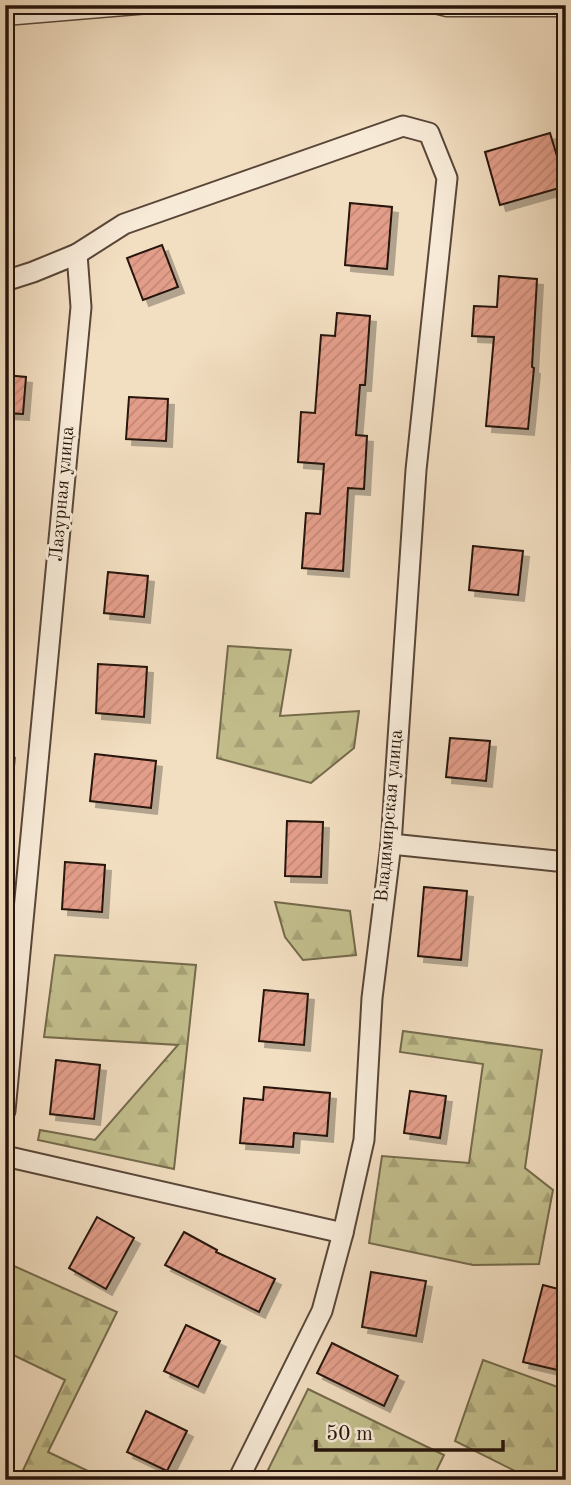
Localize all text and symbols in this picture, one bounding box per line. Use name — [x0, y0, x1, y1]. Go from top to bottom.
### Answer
street label: Лазурная улица — [48, 425, 78, 563]
street label: Владимирская улица — [373, 728, 407, 903]
scale bar — [316, 1408, 503, 1452]
text: 50 m — [326, 1424, 373, 1445]

